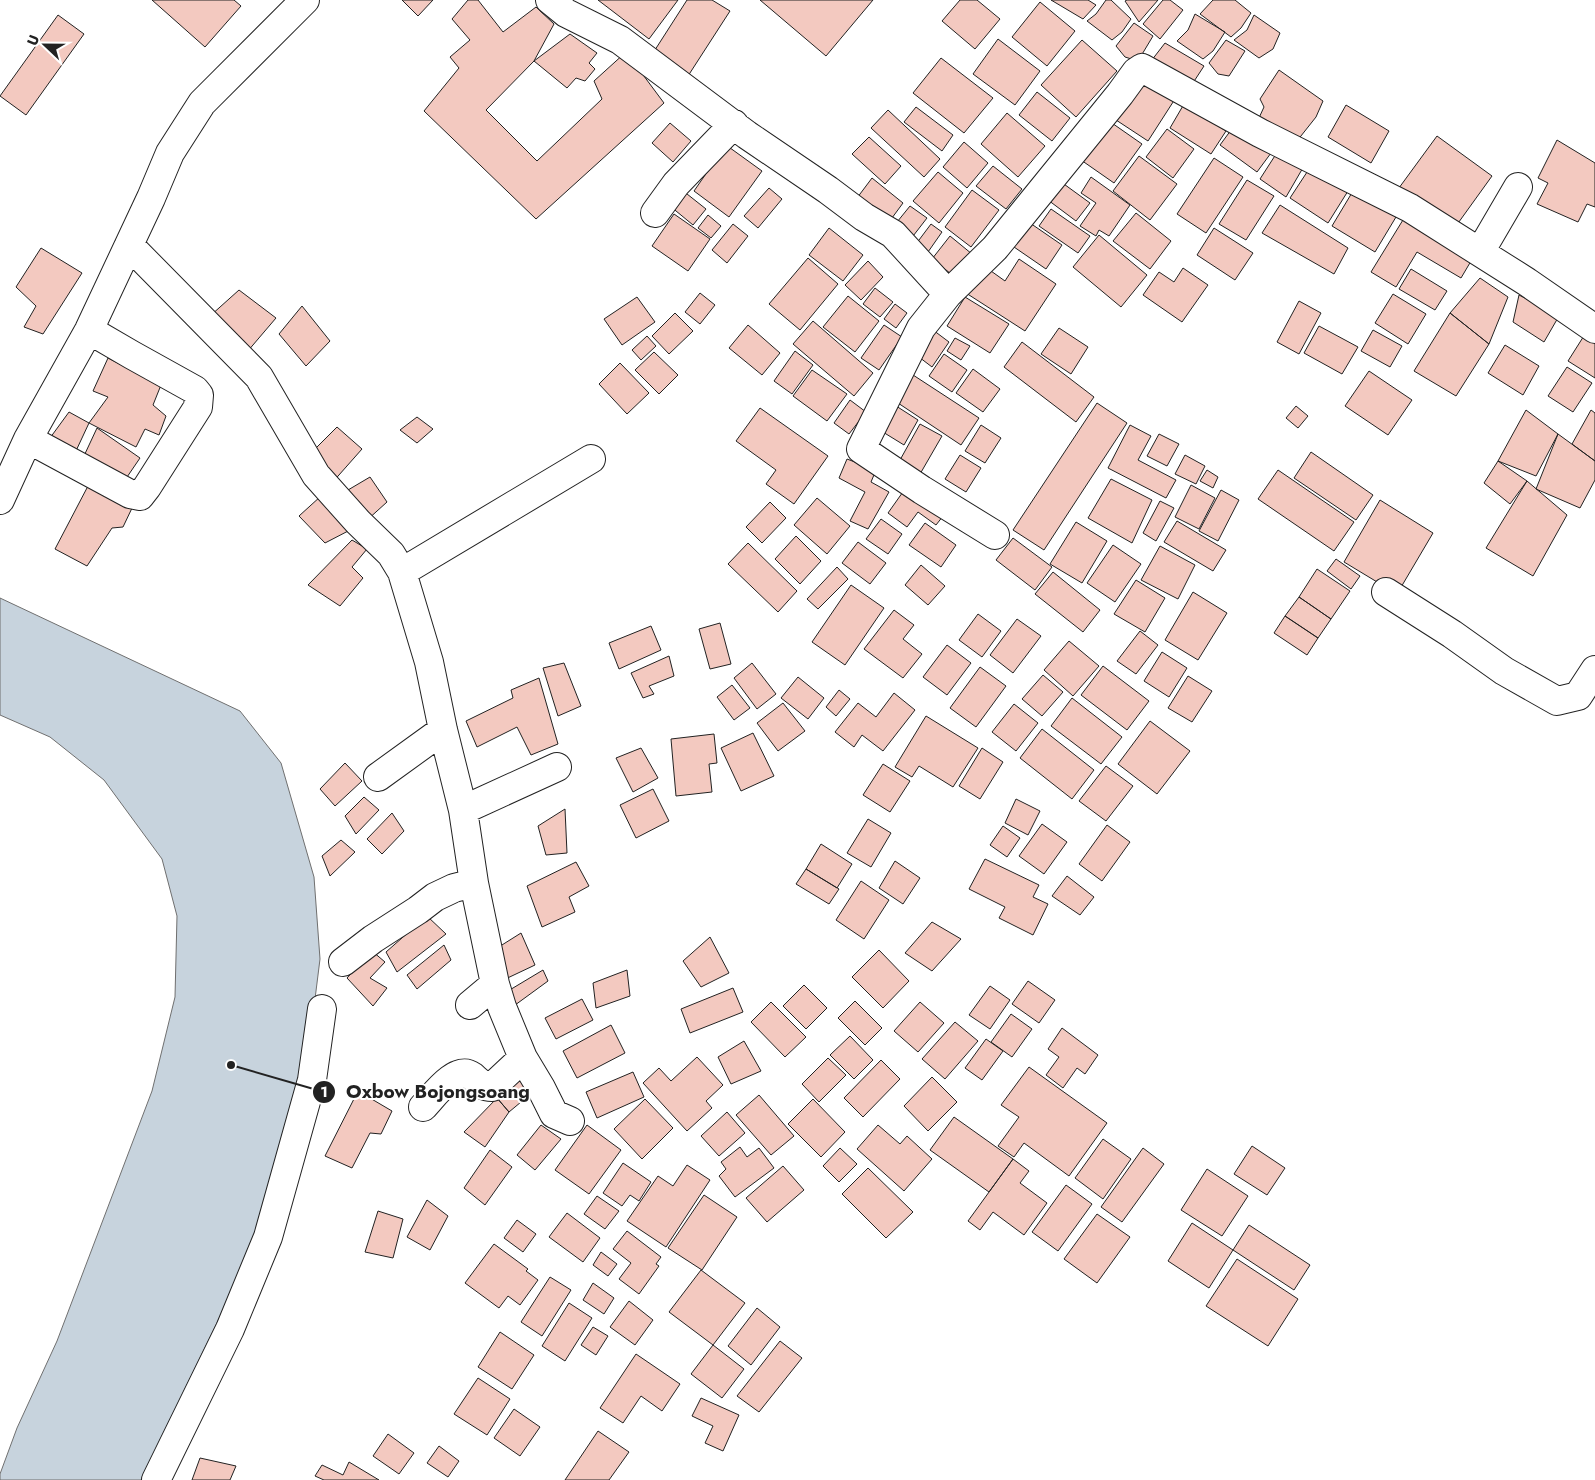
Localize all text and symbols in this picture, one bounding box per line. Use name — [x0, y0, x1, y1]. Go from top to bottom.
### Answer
north arrow — [20, 20, 70, 70]
text: U — [22, 32, 44, 48]
callout: Oxbow Bojongsoang — [312, 1075, 540, 1109]
text: Oxbow Bojongsoang — [346, 1078, 530, 1105]
text: 1 — [320, 1081, 328, 1103]

